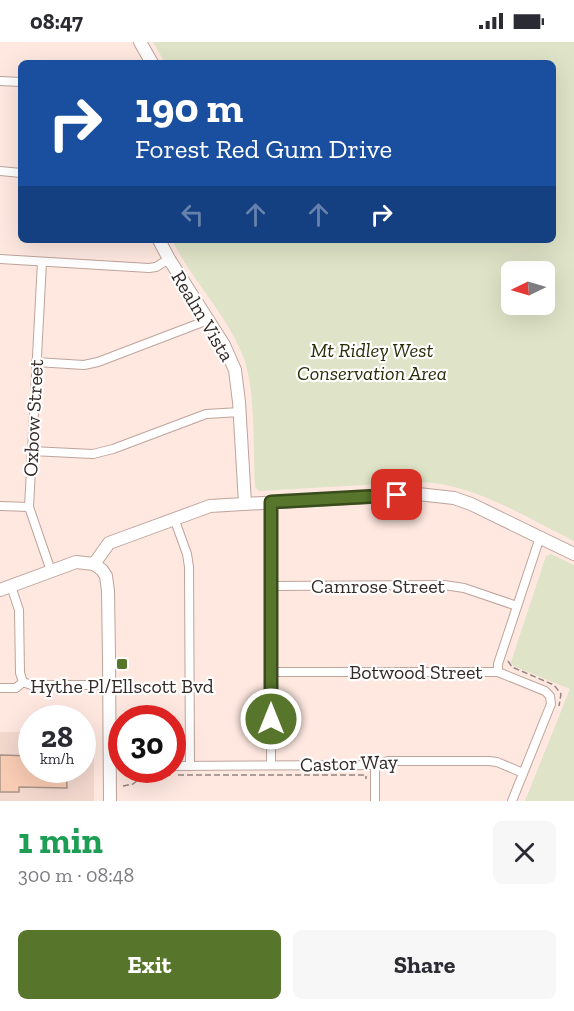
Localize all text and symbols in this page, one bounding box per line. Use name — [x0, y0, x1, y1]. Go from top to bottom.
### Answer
text: 08:47 — [30, 8, 83, 35]
text: 190 m — [135, 82, 243, 133]
icon: right — [36, 84, 114, 162]
text: Forest Red Gum Drive — [135, 133, 392, 165]
icon: left — [176, 198, 209, 231]
icon: ahead — [239, 198, 272, 231]
icon: ahead — [302, 198, 335, 231]
icon: right — [365, 198, 398, 231]
north arrow — [501, 261, 555, 315]
map controls — [501, 261, 555, 315]
street label: Realm Vista — [167, 266, 240, 366]
park label: Mt Ridley West Conservation Area — [297, 338, 447, 385]
street label: Oxbow Street — [18, 358, 48, 477]
pin — [371, 469, 422, 520]
icon: arrive — [380, 478, 413, 511]
street label: Camrose Street — [311, 574, 446, 598]
marker: Hythe Pl/Ellscott Bvd — [115, 657, 129, 671]
street label: Botwood Street — [349, 660, 483, 684]
place label: Hythe Pl/Ellscott Bvd — [30, 674, 214, 698]
position arrow — [239, 687, 303, 751]
speed limit sign: 30 — [108, 705, 186, 783]
text: 28 — [41, 719, 73, 755]
street label: Castor Way — [299, 749, 399, 777]
text: km/h — [40, 750, 74, 768]
text: 1 min — [18, 819, 103, 862]
button: close — [493, 821, 556, 884]
text: 300 m · 08:48 — [18, 863, 134, 887]
button: Exit — [18, 930, 281, 999]
button: Share — [293, 930, 556, 999]

